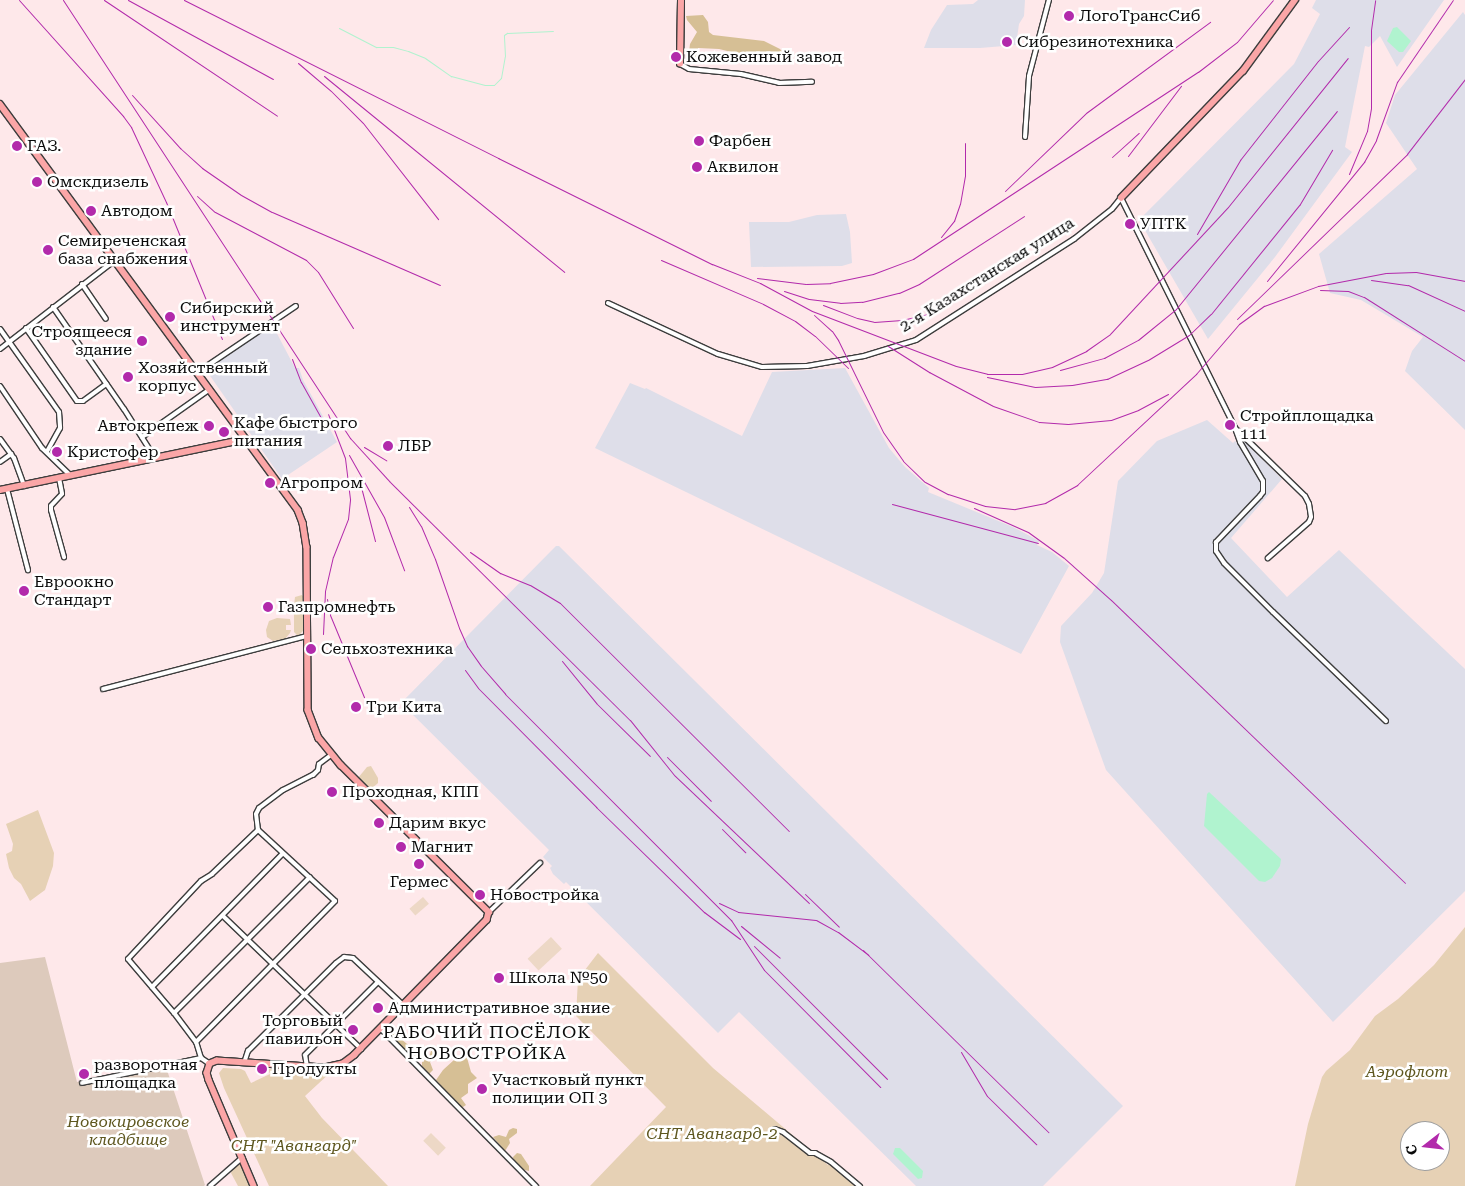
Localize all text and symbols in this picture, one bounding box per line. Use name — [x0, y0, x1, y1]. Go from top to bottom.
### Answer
place label: ЛогоТрансСиб — [1079, 6, 1200, 26]
marker: ЛогоТрансСиб — [1063, 10, 1075, 22]
place label: Сибрезинотехника — [1017, 32, 1174, 52]
marker: Сибрезинотехника — [1001, 36, 1013, 48]
place label: Кожевенный завод — [686, 47, 842, 67]
marker: Кожевенный завод — [670, 51, 682, 63]
place label: Фарбен — [709, 131, 771, 151]
marker: Фарбен — [693, 135, 705, 147]
place label: ГАЗ. — [27, 136, 61, 156]
marker: ГАЗ. — [11, 140, 23, 152]
place label: Аквилон — [707, 157, 779, 177]
marker: Аквилон — [691, 161, 703, 173]
place label: Омскдизель — [47, 172, 148, 192]
marker: Омскдизель — [31, 176, 43, 188]
place label: Автодом — [101, 201, 173, 221]
marker: Автодом — [85, 205, 97, 217]
street label: 2-я Казахстанская улица — [896, 213, 1078, 337]
place label: УПТК — [1140, 214, 1186, 234]
marker: УПТК — [1124, 218, 1136, 230]
place label: Семиреченская база снабжения — [58, 231, 188, 269]
marker: Семиреченская база снабжения — [42, 244, 54, 256]
place label: Сибирский инструмент — [180, 298, 280, 336]
marker: Сибирский инструмент — [164, 311, 176, 323]
place label: Строящееся здание — [32, 322, 132, 360]
marker: Строящееся здание — [136, 335, 148, 347]
place label: Хозяйственный корпус — [138, 358, 268, 396]
marker: Хозяйственный корпус — [122, 371, 134, 383]
place label: Стройплощадка 111 — [1240, 406, 1374, 444]
place label: Кафе быстрого питания — [234, 413, 358, 451]
place label: Автокрепеж — [97, 416, 199, 436]
marker: Стройплощадка 111 — [1224, 419, 1236, 431]
marker: Автокрепеж — [203, 420, 215, 432]
marker: Кафе быстрого питания — [218, 426, 230, 438]
place label: ЛБР — [398, 436, 431, 456]
marker: ЛБР — [382, 440, 394, 452]
place label: Кристофер — [67, 442, 158, 462]
marker: Кристофер — [51, 446, 63, 458]
place label: Агропром — [280, 473, 363, 493]
marker: Агропром — [264, 477, 276, 489]
place label: Евроокно Стандарт — [34, 572, 114, 610]
marker: Евроокно Стандарт — [18, 585, 30, 597]
place label: Газпромнефть — [278, 597, 395, 617]
marker: Газпромнефть — [262, 601, 274, 613]
place label: Сельхозтехника — [321, 639, 453, 659]
marker: Сельхозтехника — [305, 643, 317, 655]
place label: Три Кита — [366, 697, 442, 717]
marker: Три Кита — [350, 701, 362, 713]
place label: Проходная, КПП — [342, 782, 479, 802]
marker: Проходная, КПП — [326, 786, 338, 798]
place label: Дарим вкус — [389, 813, 486, 833]
marker: Дарим вкус — [373, 817, 385, 829]
place label: Магнит — [411, 837, 473, 857]
marker: Магнит — [395, 841, 407, 853]
marker: Гермес — [413, 858, 425, 870]
place label: Гермес — [390, 872, 448, 892]
place label: Новостройка — [490, 885, 599, 905]
marker: Новостройка — [474, 889, 486, 901]
place label: Школа №50 — [509, 968, 608, 988]
marker: Школа №50 — [493, 972, 505, 984]
place label: Административное здание — [388, 998, 610, 1018]
marker: Административное здание — [372, 1002, 384, 1014]
place label: Торговый павильон — [262, 1011, 343, 1049]
district label: РАБОЧИЙ ПОСЁЛОК НОВОСТРОЙКА — [381, 1022, 593, 1064]
marker: Торговый павильон — [347, 1024, 359, 1036]
place label: разворотная площадка — [94, 1055, 198, 1093]
place label: Продукты — [272, 1059, 357, 1079]
park label: Аэрофлот — [1366, 1062, 1448, 1082]
marker: Продукты — [256, 1063, 268, 1075]
marker: разворотная площадка — [78, 1068, 90, 1080]
place label: Участковый пункт полиции ОП 3 — [492, 1070, 644, 1108]
marker: Участковый пункт полиции ОП 3 — [476, 1083, 488, 1095]
park label: Новокировское кладбище — [67, 1112, 189, 1150]
north arrow — [1400, 1121, 1450, 1171]
park label: СНТ Авангард-2 — [646, 1124, 778, 1144]
park label: СНТ "Авангард" — [231, 1136, 357, 1156]
text: С — [1402, 1143, 1421, 1157]

